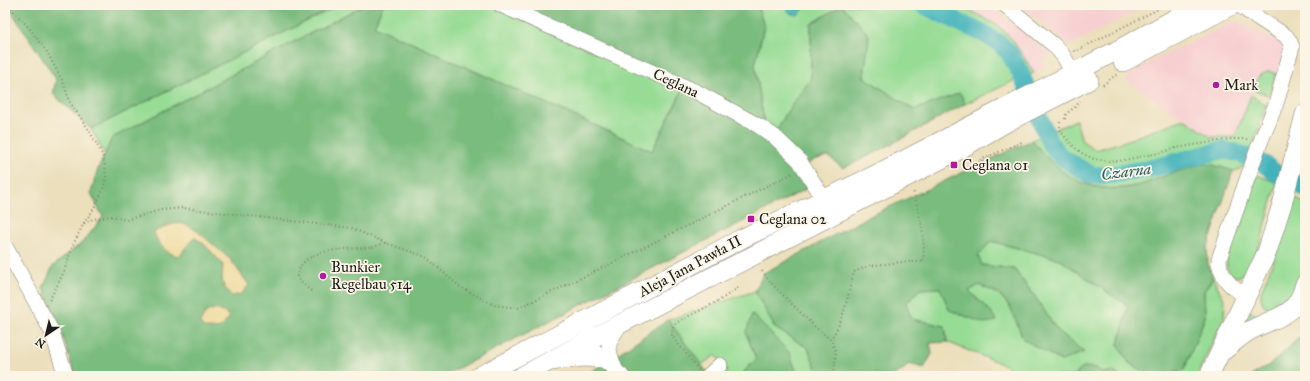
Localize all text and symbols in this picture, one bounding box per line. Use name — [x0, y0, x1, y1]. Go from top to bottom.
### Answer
street label: Ceglana — [650, 65, 702, 102]
place label: Mark — [1224, 76, 1258, 94]
marker: Mark — [1211, 80, 1221, 90]
place label: Ceglana 01 — [962, 156, 1028, 174]
water label: Czarna — [1100, 159, 1152, 184]
marker: Ceglana 01 — [949, 160, 959, 170]
place label: Ceglana 02 — [759, 210, 827, 228]
marker: Ceglana 02 — [746, 214, 756, 224]
street label: Aleja Jana Pawła II — [635, 231, 745, 302]
place label: Bunkier Regelbau 514 — [331, 258, 412, 293]
marker: Bunkier Regelbau 514 — [318, 271, 328, 281]
north arrow — [26, 315, 66, 355]
text: N — [32, 334, 48, 351]

